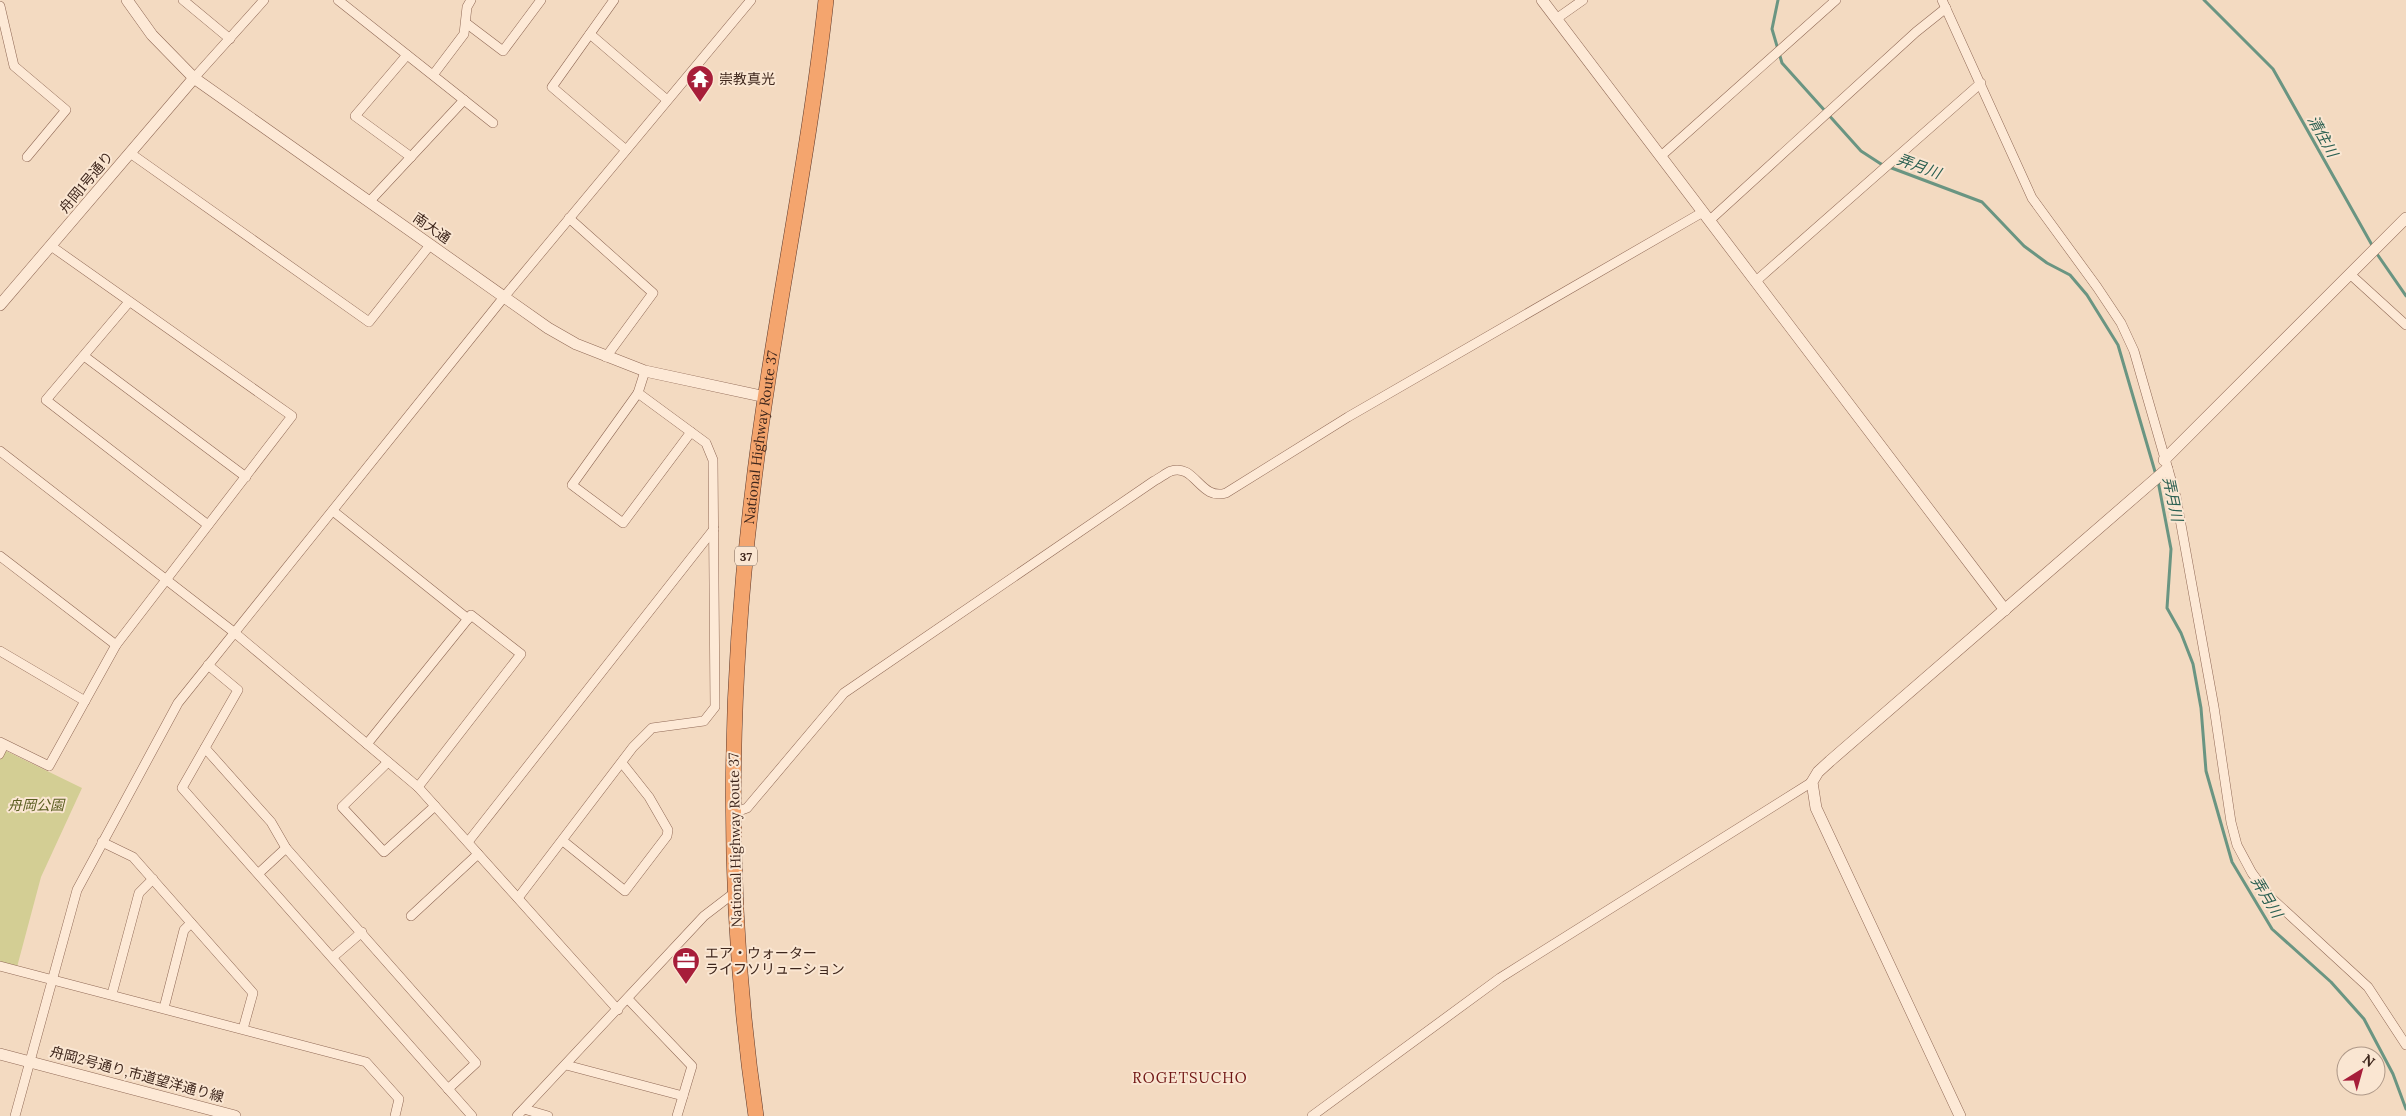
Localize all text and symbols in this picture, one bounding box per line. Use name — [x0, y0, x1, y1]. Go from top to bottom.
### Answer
temple icon: 崇教真光 — [685, 64, 715, 103]
place label: 崇教真光 — [719, 70, 775, 88]
water label: 清住川 — [2304, 112, 2343, 162]
street label: 舟岡1号通り — [55, 147, 117, 217]
water label: 弄月川 — [1895, 149, 1945, 183]
street label: 南大通 — [410, 209, 454, 247]
street label: National Highway Route 37 — [740, 349, 781, 525]
water label: 弄月川 — [2159, 475, 2187, 525]
road number: 37 — [735, 546, 757, 566]
street label: National Highway Route 37 — [724, 752, 746, 928]
park label: 舟岡公園 — [8, 796, 66, 814]
water label: 弄月川 — [2247, 873, 2288, 923]
place label: エア・ウォーター ライフソリューション — [705, 944, 845, 978]
office icon: エア・ウォーター ライフソリューション — [671, 946, 701, 985]
street label: 舟岡2号通り,市道望洋通り線 — [48, 1042, 226, 1106]
north arrow — [2336, 1046, 2386, 1096]
text: N — [2359, 1050, 2379, 1071]
district label: ROGETSUCHO — [1132, 1068, 1248, 1087]

